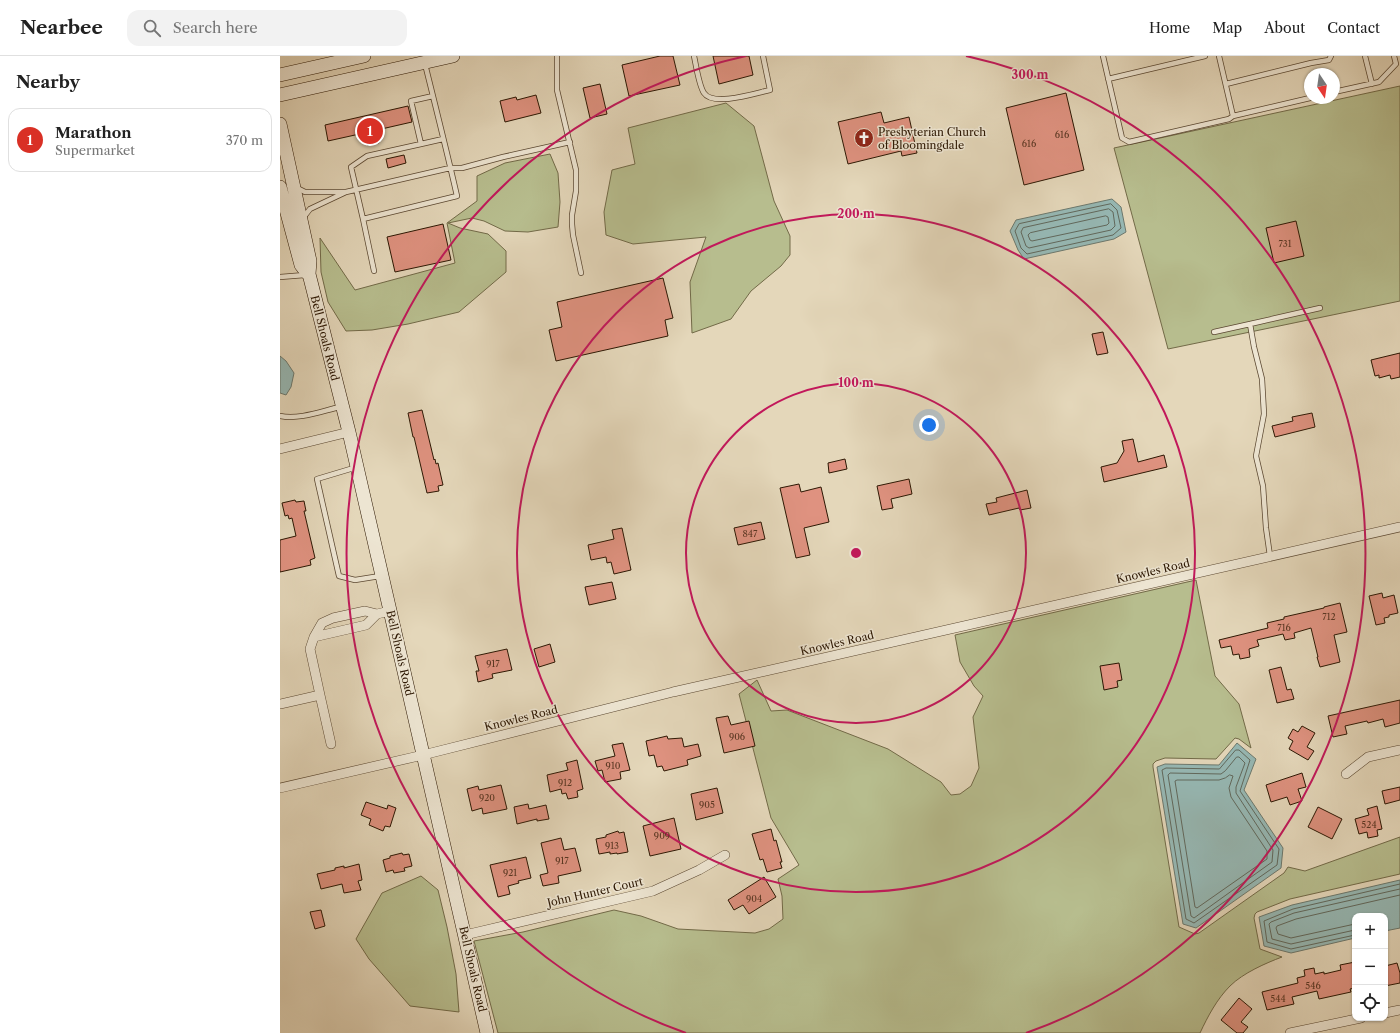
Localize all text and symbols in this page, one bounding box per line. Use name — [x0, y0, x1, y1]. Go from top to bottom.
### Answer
search box — [127, 10, 407, 46]
text: Nearbee — [20, 16, 103, 39]
icon: search — [141, 17, 163, 39]
text: Search here — [173, 18, 258, 37]
text: Home — [1149, 19, 1190, 37]
text: Map — [1212, 19, 1242, 37]
text: About — [1264, 19, 1305, 37]
text: Contact — [1327, 19, 1380, 37]
text: 300 m — [1011, 67, 1049, 82]
north arrow — [1304, 68, 1340, 104]
text: Nearby — [16, 72, 80, 92]
pin: 1 — [357, 116, 383, 146]
text: Marathon — [55, 123, 132, 142]
place label: Presbyterian Church of Bloomingdale — [878, 125, 986, 152]
church icon: Presbyterian Church of Bloomingdale — [853, 127, 875, 149]
house number: 616 — [1055, 129, 1069, 140]
text: 1 — [27, 132, 33, 148]
text: 370 m — [226, 132, 263, 148]
house number: 616 — [1022, 138, 1036, 149]
text: Supermarket — [55, 142, 135, 158]
text: 200 m — [837, 206, 875, 221]
house number: 731 — [1278, 238, 1292, 249]
street label: Bell Shoals Road — [308, 294, 342, 382]
text: 100 m — [838, 375, 874, 390]
your location — [919, 415, 939, 435]
house number: 847 — [743, 528, 758, 539]
centre of rings — [849, 546, 863, 560]
street label: Knowles Road — [1115, 556, 1192, 586]
street label: Bell Shoals Road — [383, 609, 417, 698]
house number: 712 — [1322, 611, 1336, 622]
house number: 716 — [1277, 622, 1291, 633]
street label: Knowles Road — [799, 628, 876, 658]
house number: 917 — [486, 658, 500, 669]
street label: Knowles Road — [483, 702, 560, 734]
house number: 906 — [729, 731, 745, 742]
house number: 910 — [606, 760, 621, 771]
house number: 912 — [558, 777, 572, 788]
house number: 920 — [479, 792, 495, 803]
house number: 905 — [699, 799, 715, 810]
house number: 524 — [1361, 819, 1377, 830]
house number: 909 — [654, 830, 670, 841]
house number: 913 — [605, 840, 619, 851]
house number: 917 — [555, 855, 569, 866]
house number: 921 — [503, 867, 517, 878]
street label: John Hunter Court — [544, 874, 644, 910]
house number: 904 — [746, 893, 762, 904]
map controls — [1352, 913, 1388, 1021]
button: + — [1352, 913, 1388, 949]
street label: Bell Shoals Road — [456, 925, 490, 1014]
button: − — [1352, 949, 1388, 985]
house number: 546 — [1305, 980, 1321, 991]
button: locate — [1352, 985, 1388, 1021]
house number: 544 — [1270, 993, 1286, 1004]

